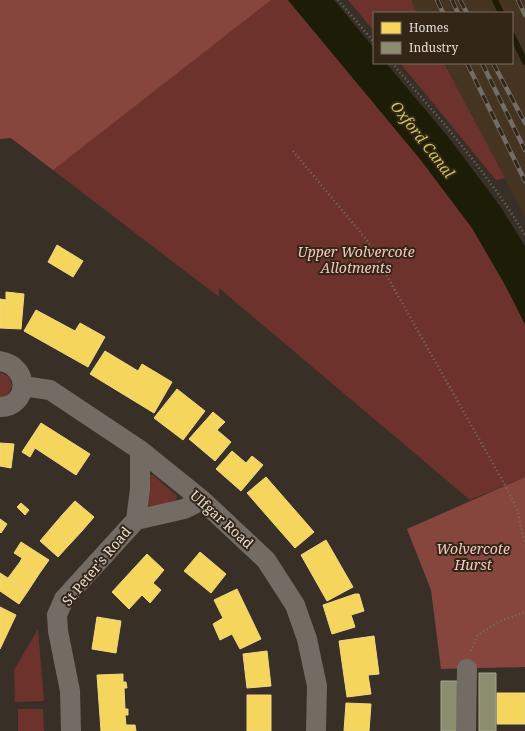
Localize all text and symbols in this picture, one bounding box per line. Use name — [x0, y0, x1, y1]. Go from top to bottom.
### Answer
legend — [373, 12, 513, 64]
text: Homes — [409, 19, 449, 36]
text: Industry — [409, 39, 458, 56]
water label: Oxford Canal — [387, 96, 460, 182]
park label: Upper Wolvercote Allotments — [297, 242, 415, 277]
street label: Ulfgar Road — [186, 486, 258, 553]
street label: St Peter's Road — [57, 522, 135, 610]
park label: Wolvercote Hurst — [436, 539, 510, 574]

